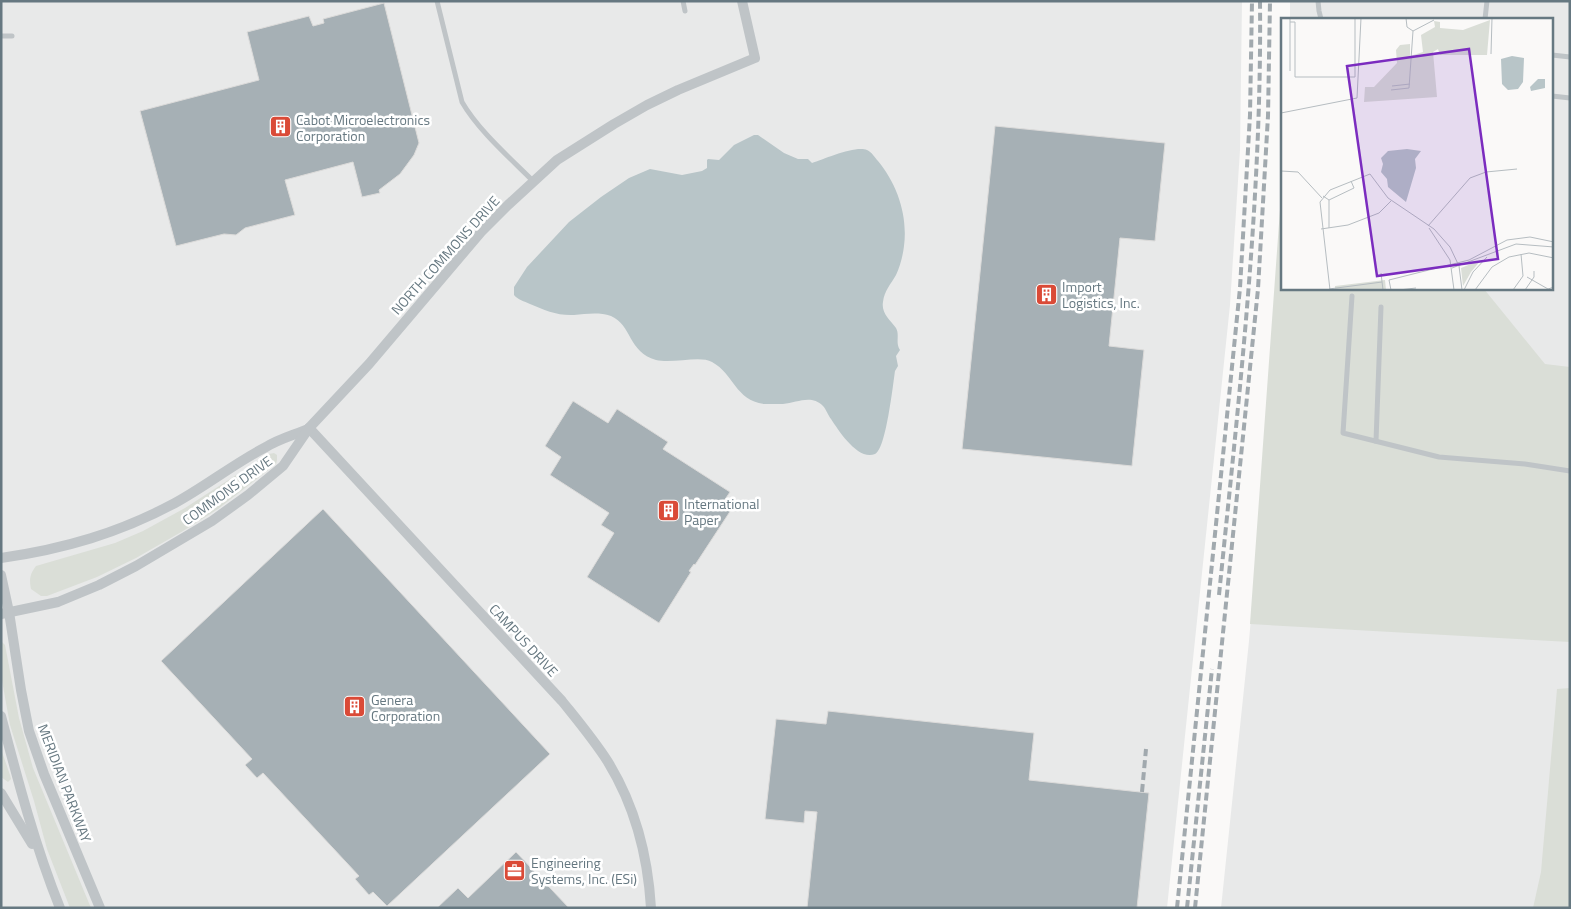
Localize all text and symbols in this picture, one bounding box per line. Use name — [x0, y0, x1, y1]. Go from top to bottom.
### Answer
inset map — [1281, 18, 1554, 290]
place label: Cabot Microelectronics Corporation — [296, 109, 430, 146]
building icon: Cabot Microelectronics Corporation — [268, 115, 292, 139]
street label: NORTH COMMONS DRIVE — [386, 191, 504, 319]
place label: Import Logistics, Inc. — [1062, 276, 1140, 313]
building icon: Import Logistics, Inc. — [1034, 282, 1058, 306]
street label: COMMONS DRIVE — [178, 450, 276, 530]
place label: International Paper — [684, 493, 759, 530]
building icon: International Paper — [656, 499, 680, 523]
street label: CAMPUS DRIVE — [485, 599, 563, 681]
place label: Genera Corporation — [371, 689, 440, 726]
building icon: Genera Corporation — [343, 695, 367, 719]
street label: MERIDIAN PARKWAY — [33, 721, 97, 846]
place label: Engineering Systems, Inc. (ESi) — [531, 852, 637, 889]
office icon: Engineering Systems, Inc. (ESi) — [503, 858, 527, 882]

